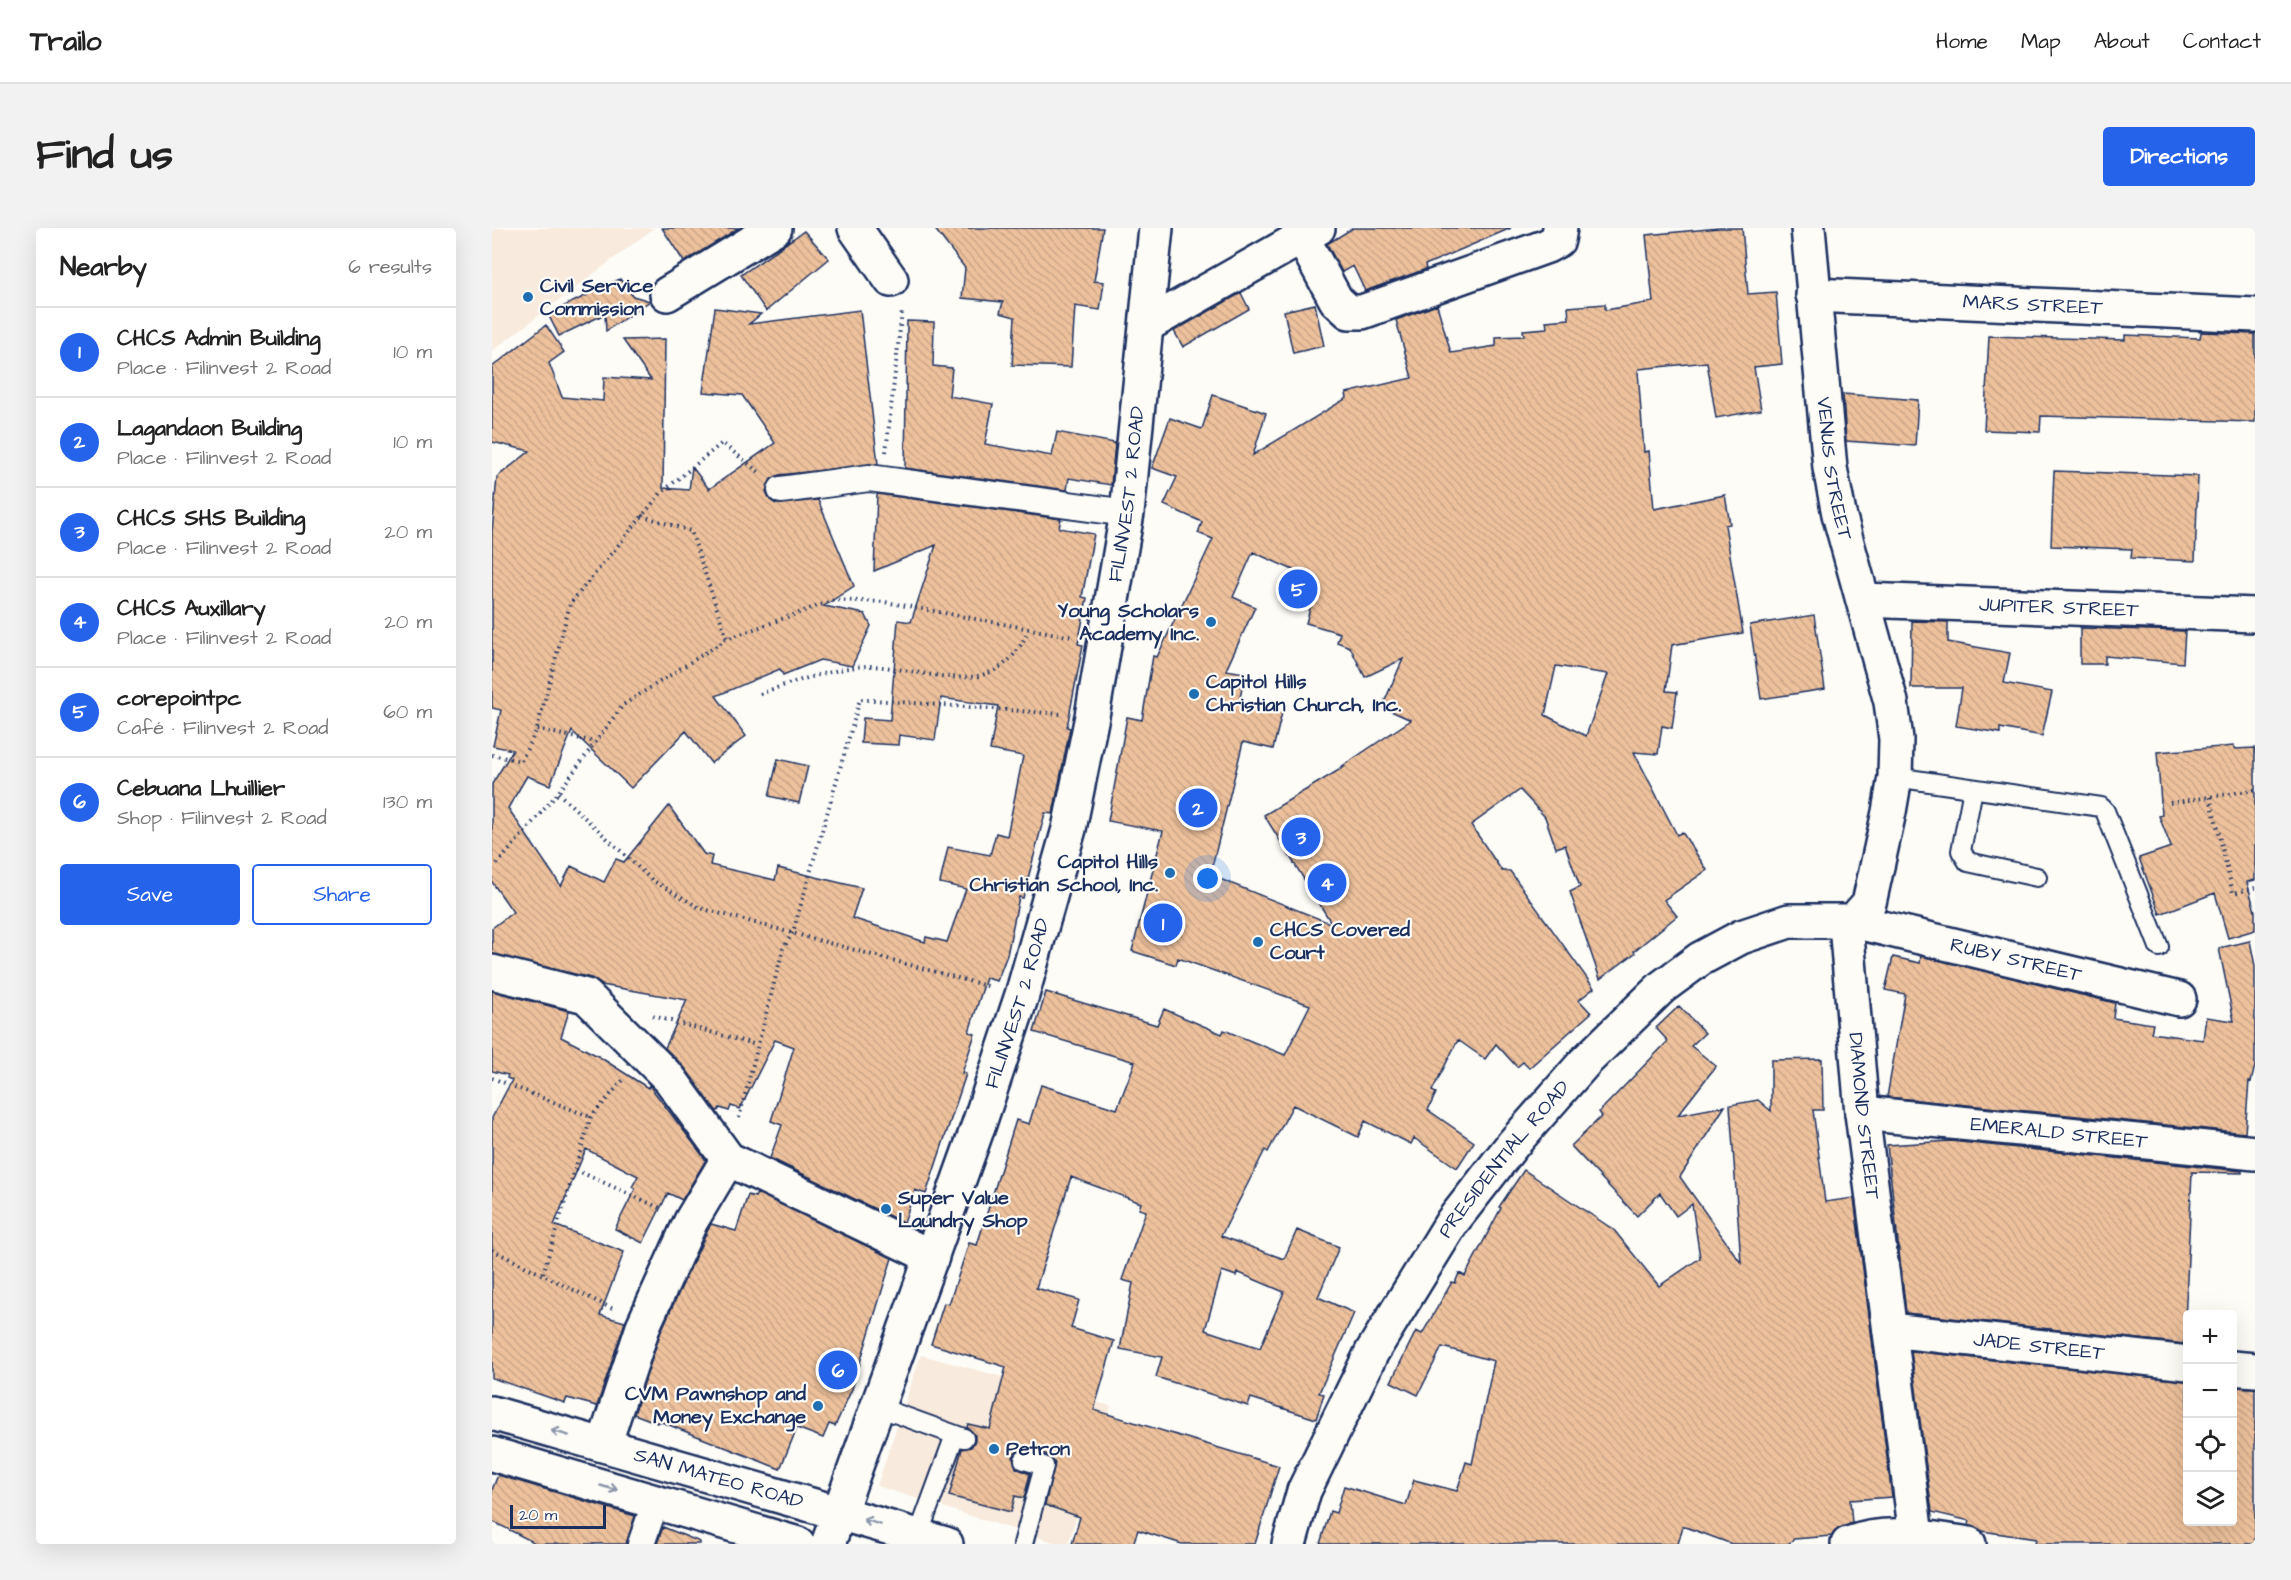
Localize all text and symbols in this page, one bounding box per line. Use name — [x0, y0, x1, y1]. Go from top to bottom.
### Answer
text: Trailo — [30, 22, 102, 61]
text: Home — [1936, 27, 1988, 56]
text: Map — [2021, 27, 2061, 56]
text: About — [2094, 27, 2150, 56]
text: Contact — [2183, 27, 2261, 56]
text: Find us — [36, 127, 173, 185]
button: Directions — [2103, 127, 2255, 186]
text: Nearby — [60, 249, 147, 285]
text: 6 results — [348, 253, 432, 281]
place label: Civil Service Commission — [540, 272, 654, 323]
street label: MARS STREET — [1962, 288, 2104, 322]
marker: Civil Service Commission — [521, 290, 535, 304]
text: CHCS Admin Building — [117, 323, 321, 354]
text: 1 — [78, 338, 81, 366]
text: 10 m — [393, 338, 432, 366]
text: Place · Filinvest 2 Road — [117, 354, 331, 382]
street label: VENUS STREET — [1810, 396, 1860, 544]
street label: FILINVEST 2 ROAD — [1101, 405, 1152, 584]
text: Lagandaon Building — [117, 413, 302, 444]
text: 2 — [74, 428, 85, 456]
text: 10 m — [393, 428, 432, 456]
text: Place · Filinvest 2 Road — [117, 444, 331, 472]
text: CHCS SHS Building — [117, 503, 305, 534]
text: 3 — [74, 518, 85, 546]
text: 20 m — [384, 518, 432, 546]
text: Place · Filinvest 2 Road — [117, 534, 331, 562]
pin: 5 — [1278, 566, 1318, 612]
street label: JUPITER STREET — [1978, 590, 2140, 625]
text: CHCS Auxillary — [117, 593, 266, 624]
place label: Young Scholars Academy Inc. — [1058, 597, 1199, 649]
text: 4 — [73, 608, 86, 636]
text: 20 m — [384, 608, 432, 636]
marker: Young Scholars Academy Inc. — [1204, 615, 1218, 629]
text: Place · Filinvest 2 Road — [117, 624, 331, 652]
place label: Capitol Hills Christian Church, Inc. — [1206, 668, 1402, 719]
text: corepointpc — [117, 683, 241, 714]
marker: Capitol Hills Christian Church, Inc. — [1187, 687, 1201, 701]
text: 5 — [72, 698, 87, 726]
text: 60 m — [383, 698, 432, 726]
text: Café · Filinvest 2 Road — [117, 714, 329, 742]
text: Cebuana Lhuillier — [117, 773, 285, 804]
pin: 2 — [1178, 786, 1218, 830]
text: 6 — [73, 788, 86, 816]
text: 130 m — [383, 788, 432, 816]
text: Shop · Filinvest 2 Road — [117, 804, 327, 832]
pin: 3 — [1282, 814, 1320, 860]
place label: Capitol Hills Christian School, Inc. — [969, 848, 1158, 899]
pin: 4 — [1308, 860, 1346, 906]
button: Save — [60, 864, 240, 925]
button: Share — [252, 864, 432, 925]
your location — [1193, 864, 1222, 893]
marker: Capitol Hills Christian School, Inc. — [1163, 866, 1177, 880]
pin: 1 — [1144, 900, 1182, 946]
street label: FILINVEST 2 ROAD — [978, 915, 1057, 1092]
place label: CHCS Covered Court — [1270, 916, 1411, 967]
street label: RUBY STREET — [1947, 931, 2085, 989]
marker: CHCS Covered Court — [1251, 935, 1265, 949]
street label: DIAMOND STREET — [1841, 1031, 1887, 1202]
street label: PRESIDENTIAL ROAD — [1432, 1074, 1577, 1243]
street label: EMERALD STREET — [1969, 1110, 2149, 1156]
place label: Super Value Laundry Shop — [897, 1184, 1028, 1236]
marker: Super Value Laundry Shop — [879, 1202, 893, 1216]
map controls — [2183, 1310, 2237, 1526]
button: + — [2183, 1310, 2237, 1364]
street label: JADE STREET — [1972, 1325, 2107, 1368]
pin: 6 — [818, 1348, 858, 1392]
button: − — [2183, 1364, 2237, 1418]
place label: CVM Pawnshop and Money Exchange — [625, 1380, 807, 1432]
marker: CVM Pawnshop and Money Exchange — [811, 1399, 825, 1413]
button: locate — [2183, 1418, 2237, 1472]
one-way arrow — [551, 1426, 570, 1438]
place label: Petron — [1006, 1435, 1070, 1463]
street label: SAN MATEO ROAD — [631, 1441, 807, 1516]
marker: Petron — [987, 1442, 1001, 1456]
button: layers — [2183, 1472, 2237, 1526]
one-way arrow — [599, 1483, 618, 1494]
scale bar — [510, 1502, 606, 1530]
text: 20 m — [519, 1504, 557, 1526]
one-way arrow — [863, 1516, 882, 1527]

